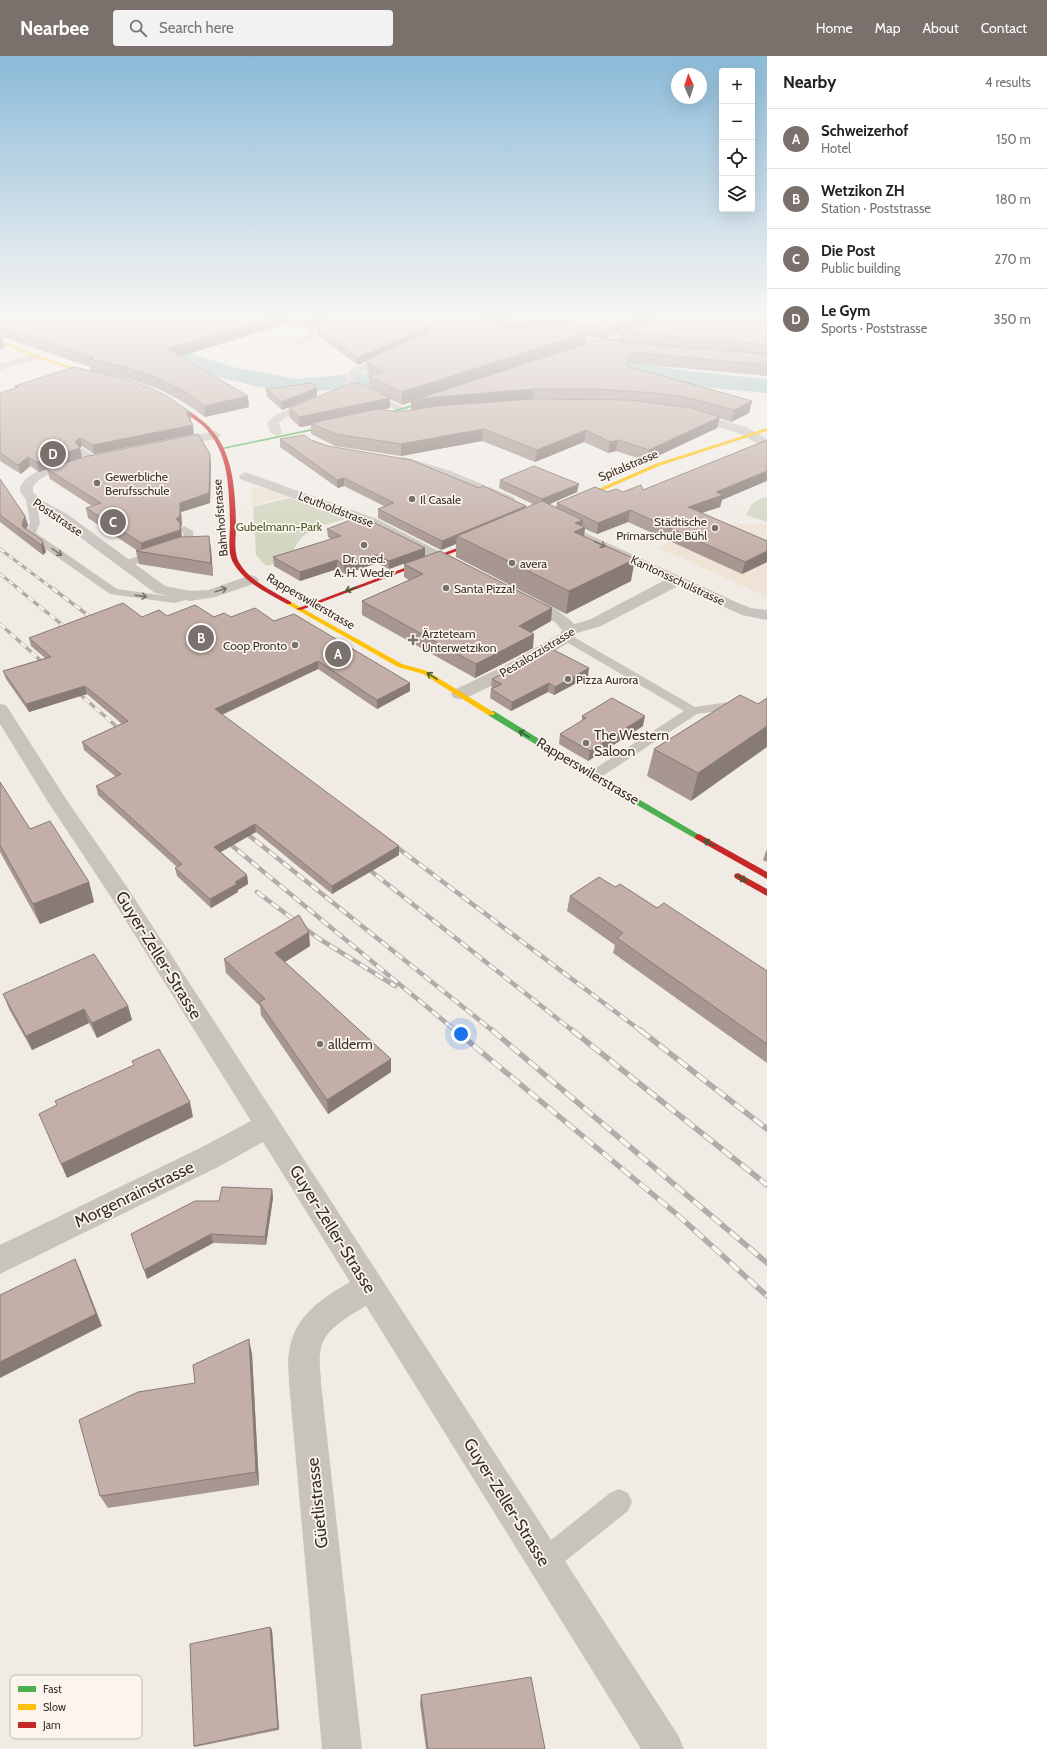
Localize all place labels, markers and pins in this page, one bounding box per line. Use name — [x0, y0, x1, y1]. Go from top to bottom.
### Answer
pin: D — [40, 439, 66, 469]
place label: Gewerbliche Berufsschule — [105, 469, 169, 498]
marker: Gewerbliche Berufsschule — [92, 478, 102, 488]
place label: Il Casale — [420, 492, 461, 507]
marker: Il Casale — [407, 494, 417, 504]
pin: C — [100, 507, 126, 537]
place label: Städtische Primarschule Bühl — [616, 514, 707, 543]
marker: Städtische Primarschule Bühl — [710, 523, 720, 533]
marker: Dr. med. A. H. Weder — [359, 540, 369, 550]
place label: Dr. med. A. H. Weder — [334, 551, 394, 580]
place label: avera — [520, 556, 547, 571]
marker: avera — [507, 558, 517, 568]
place label: Santa Pizza! — [454, 581, 515, 596]
marker: Santa Pizza! — [441, 583, 451, 593]
pin: B — [188, 623, 214, 653]
place label: Ärzteteam Unterwetzikon — [422, 626, 497, 655]
marker: Ärzteteam Unterwetzikon — [407, 634, 419, 646]
place label: Coop Pronto — [223, 638, 287, 653]
pin: A — [325, 639, 351, 669]
marker: Coop Pronto — [290, 640, 300, 650]
place label: Pizza Aurora — [576, 672, 639, 687]
marker: Pizza Aurora — [563, 674, 573, 684]
place label: The Western Saloon — [594, 726, 669, 760]
marker: The Western Saloon — [581, 738, 591, 748]
place label: allderm — [328, 1035, 373, 1053]
marker: allderm — [315, 1039, 325, 1049]

